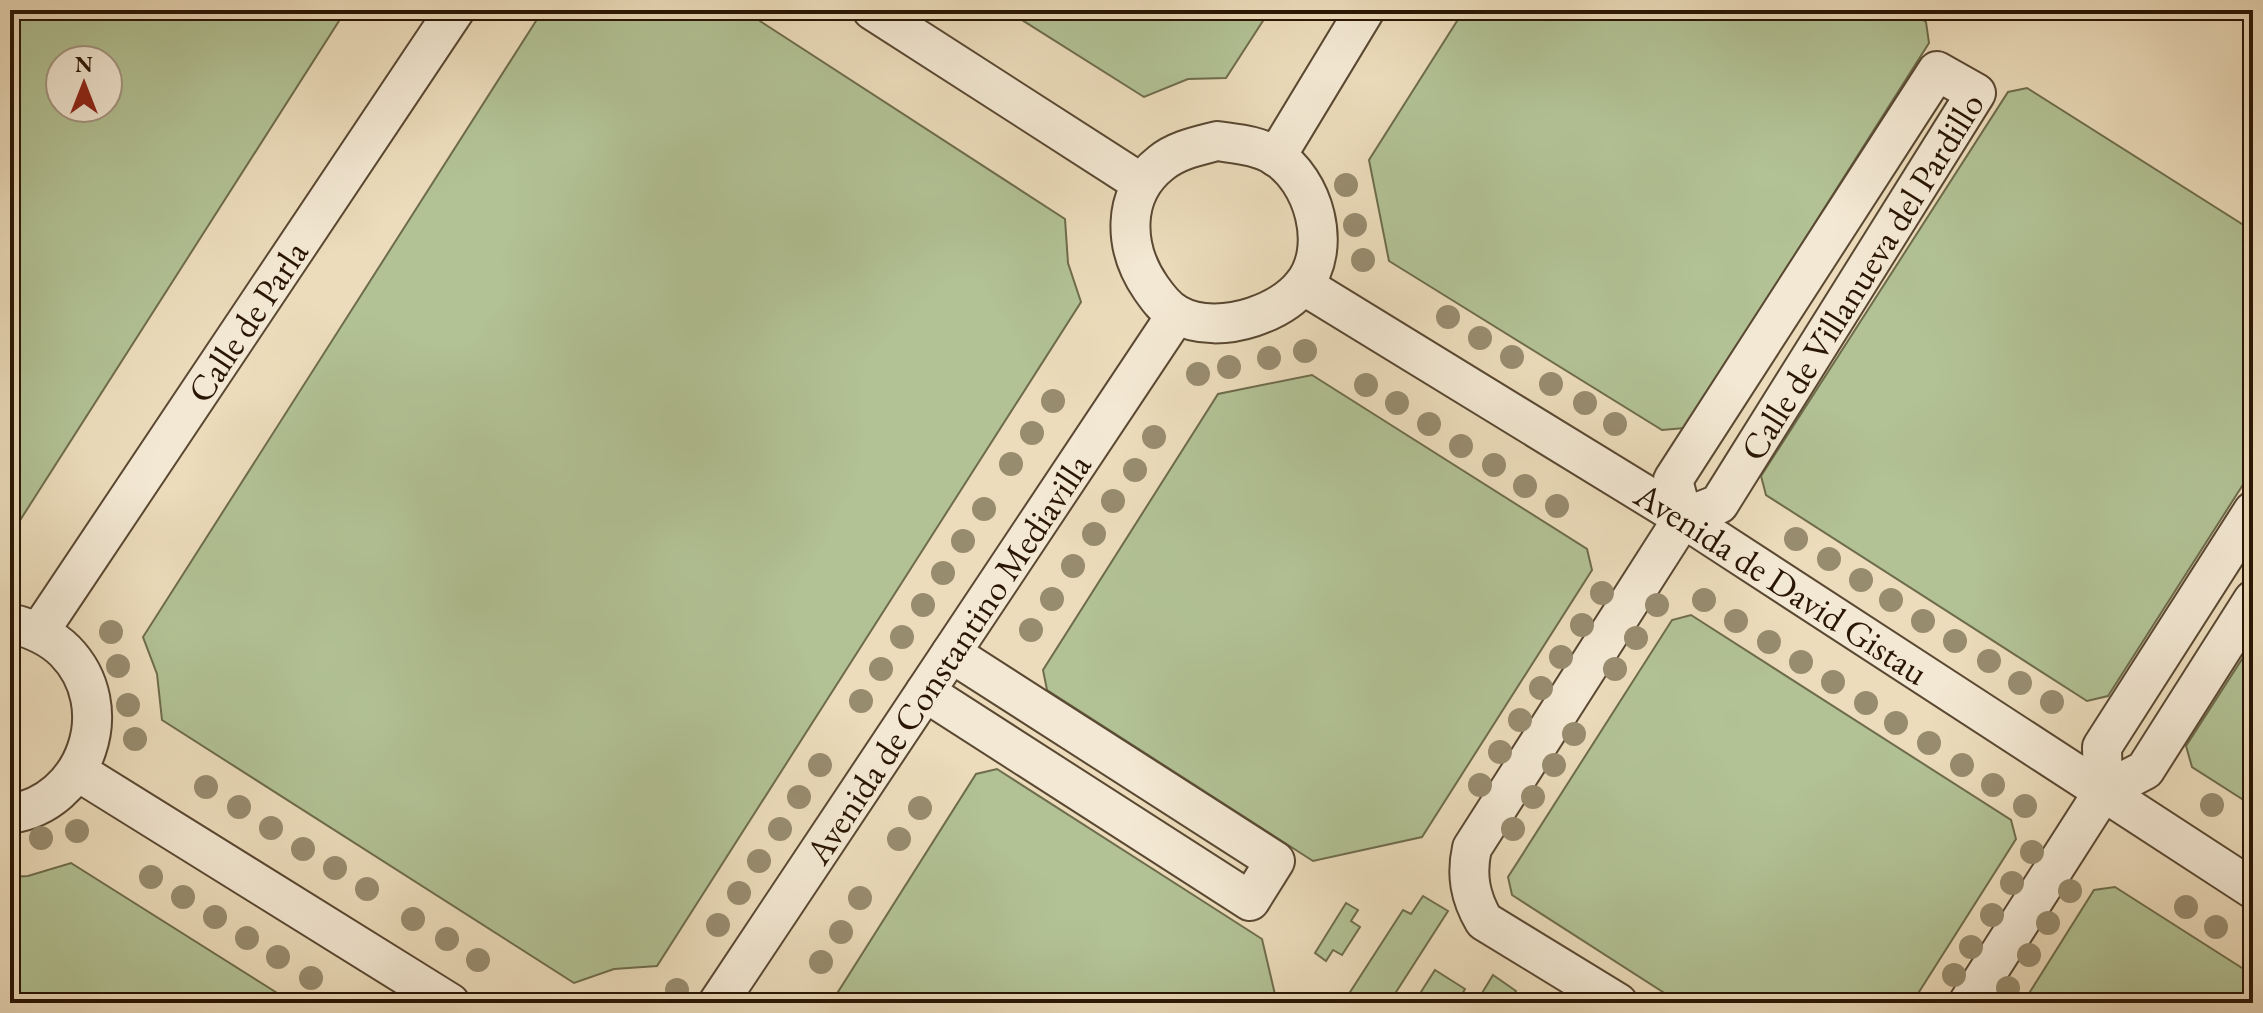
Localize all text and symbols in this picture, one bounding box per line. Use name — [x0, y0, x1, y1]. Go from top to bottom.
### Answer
north arrow — [44, 44, 124, 124]
text: N — [75, 50, 93, 79]
street label: Calle de Villanueva del Pardillo — [1729, 84, 1995, 469]
street label: Calle de Parla — [176, 231, 319, 412]
street label: Avenida de Constantino Mediavilla — [794, 444, 1102, 874]
street label: Avenida de David Gistau — [1625, 471, 1937, 696]

